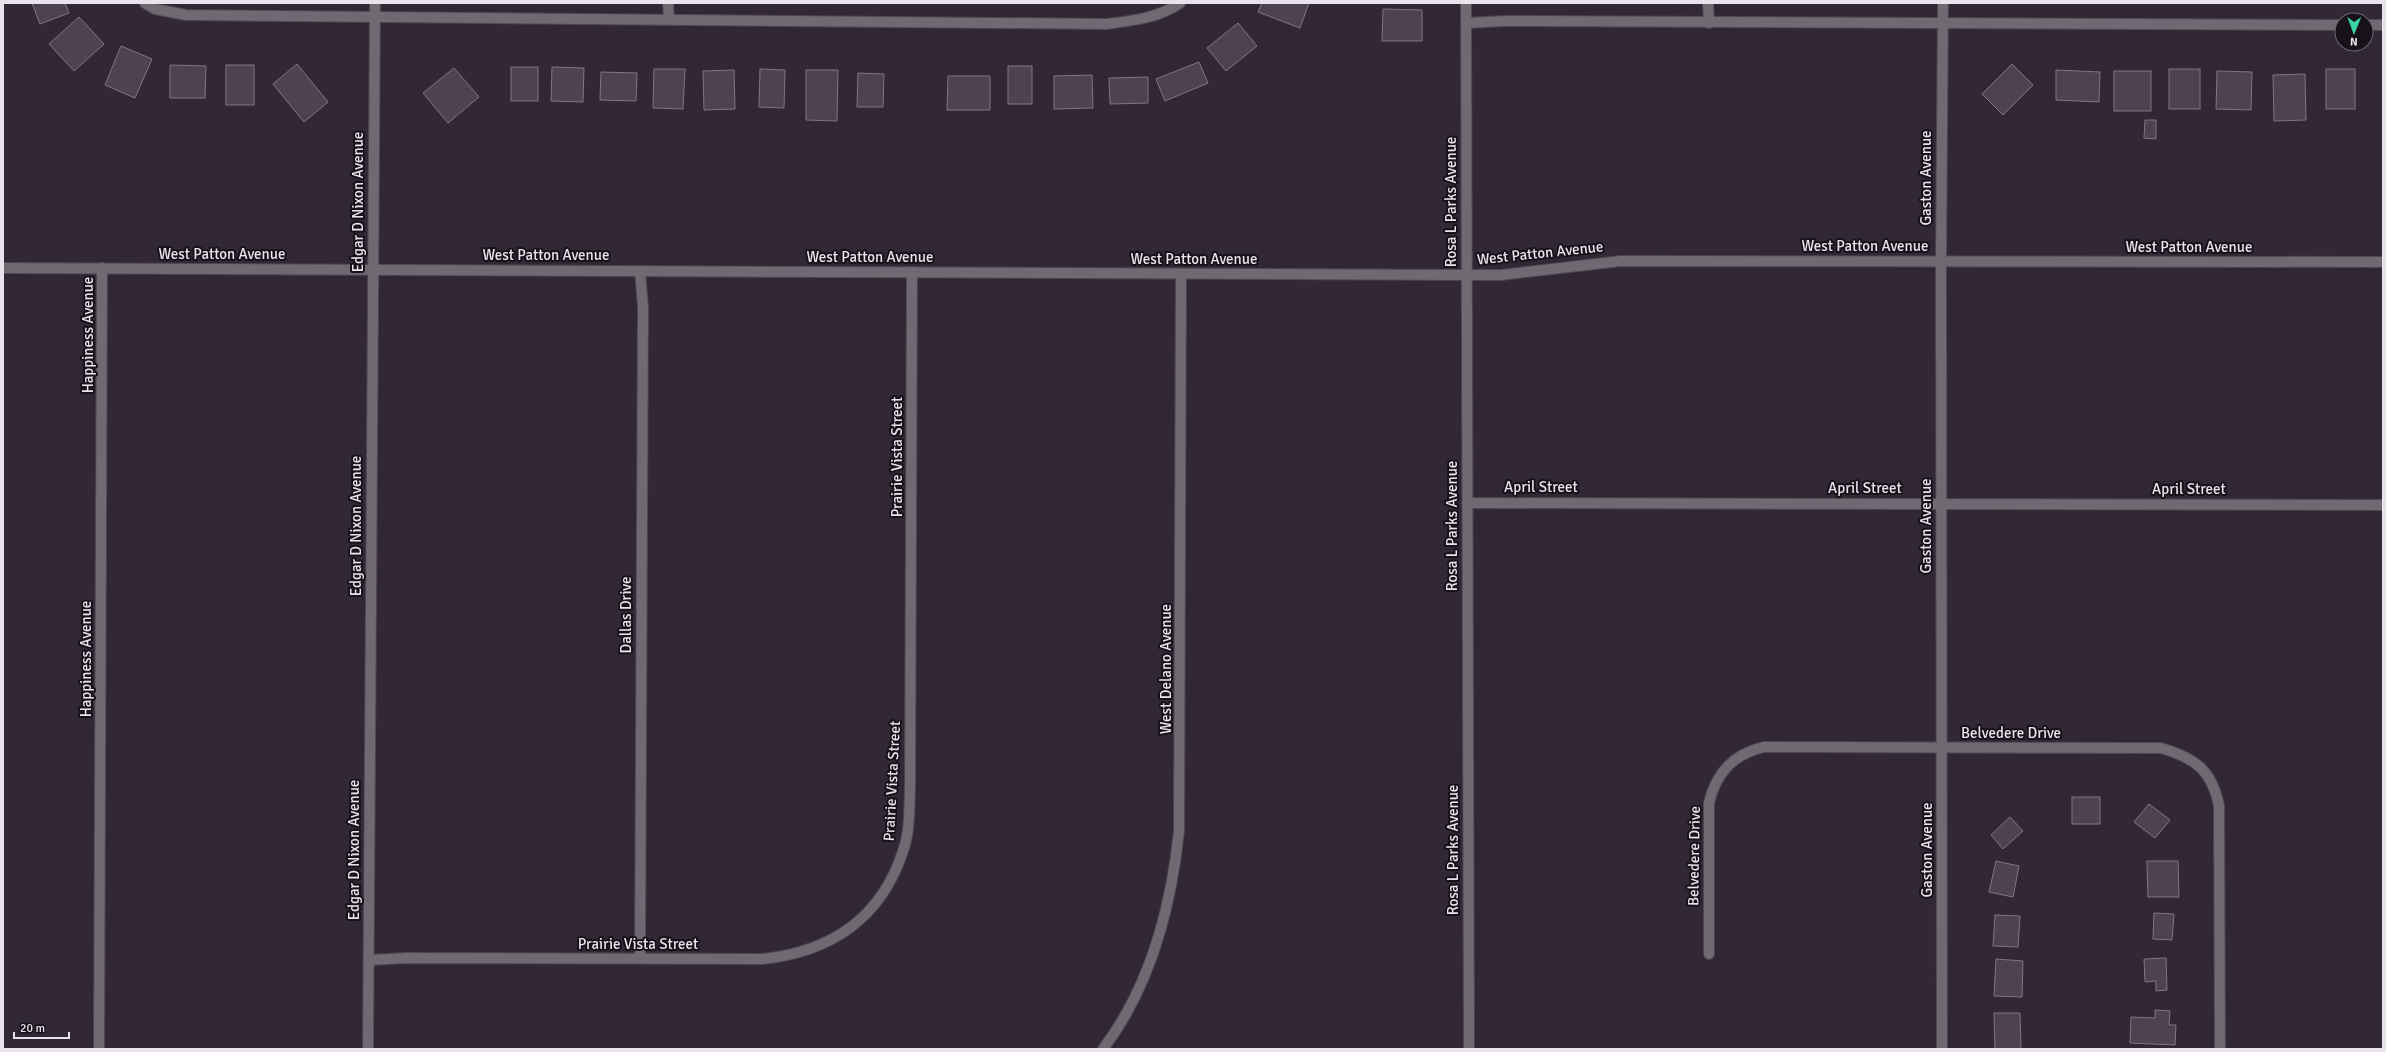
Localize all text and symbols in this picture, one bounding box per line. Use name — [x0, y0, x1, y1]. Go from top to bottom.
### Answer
north arrow — [2334, 12, 2374, 52]
text: N — [2350, 35, 2358, 48]
street label: Gaston Avenue — [1917, 130, 1935, 226]
street label: Edgar D Nixon Avenue — [349, 132, 367, 272]
street label: Rosa L Parks Avenue — [1442, 137, 1460, 267]
street label: West Patton Avenue — [1476, 237, 1604, 269]
street label: West Patton Avenue — [1802, 237, 1928, 255]
street label: West Patton Avenue — [2126, 238, 2252, 256]
street label: West Patton Avenue — [159, 245, 285, 263]
street label: West Patton Avenue — [483, 246, 609, 264]
street label: West Patton Avenue — [807, 248, 933, 266]
street label: West Patton Avenue — [1131, 250, 1257, 268]
street label: Happiness Avenue — [79, 277, 97, 393]
street label: Prairie Vista Street — [888, 397, 906, 517]
street label: Edgar D Nixon Avenue — [347, 456, 365, 596]
street label: Rosa L Parks Avenue — [1443, 461, 1461, 591]
street label: April Street — [1504, 478, 1578, 496]
street label: Gaston Avenue — [1917, 478, 1935, 574]
street label: April Street — [1828, 479, 1902, 497]
street label: April Street — [2152, 480, 2226, 498]
street label: Dallas Drive — [617, 577, 635, 653]
street label: Happiness Avenue — [77, 601, 95, 717]
street label: West Delano Avenue — [1157, 604, 1175, 734]
street label: Prairie Vista Street — [880, 720, 904, 842]
street label: Belvedere Drive — [1961, 724, 2061, 742]
street label: Edgar D Nixon Avenue — [345, 780, 363, 920]
street label: Rosa L Parks Avenue — [1444, 785, 1462, 915]
street label: Gaston Avenue — [1918, 802, 1936, 898]
street label: Belvedere Drive — [1684, 806, 1704, 906]
street label: Prairie Vista Street — [578, 935, 698, 953]
scale bar — [14, 1014, 69, 1040]
text: 20 m — [20, 1021, 45, 1036]

